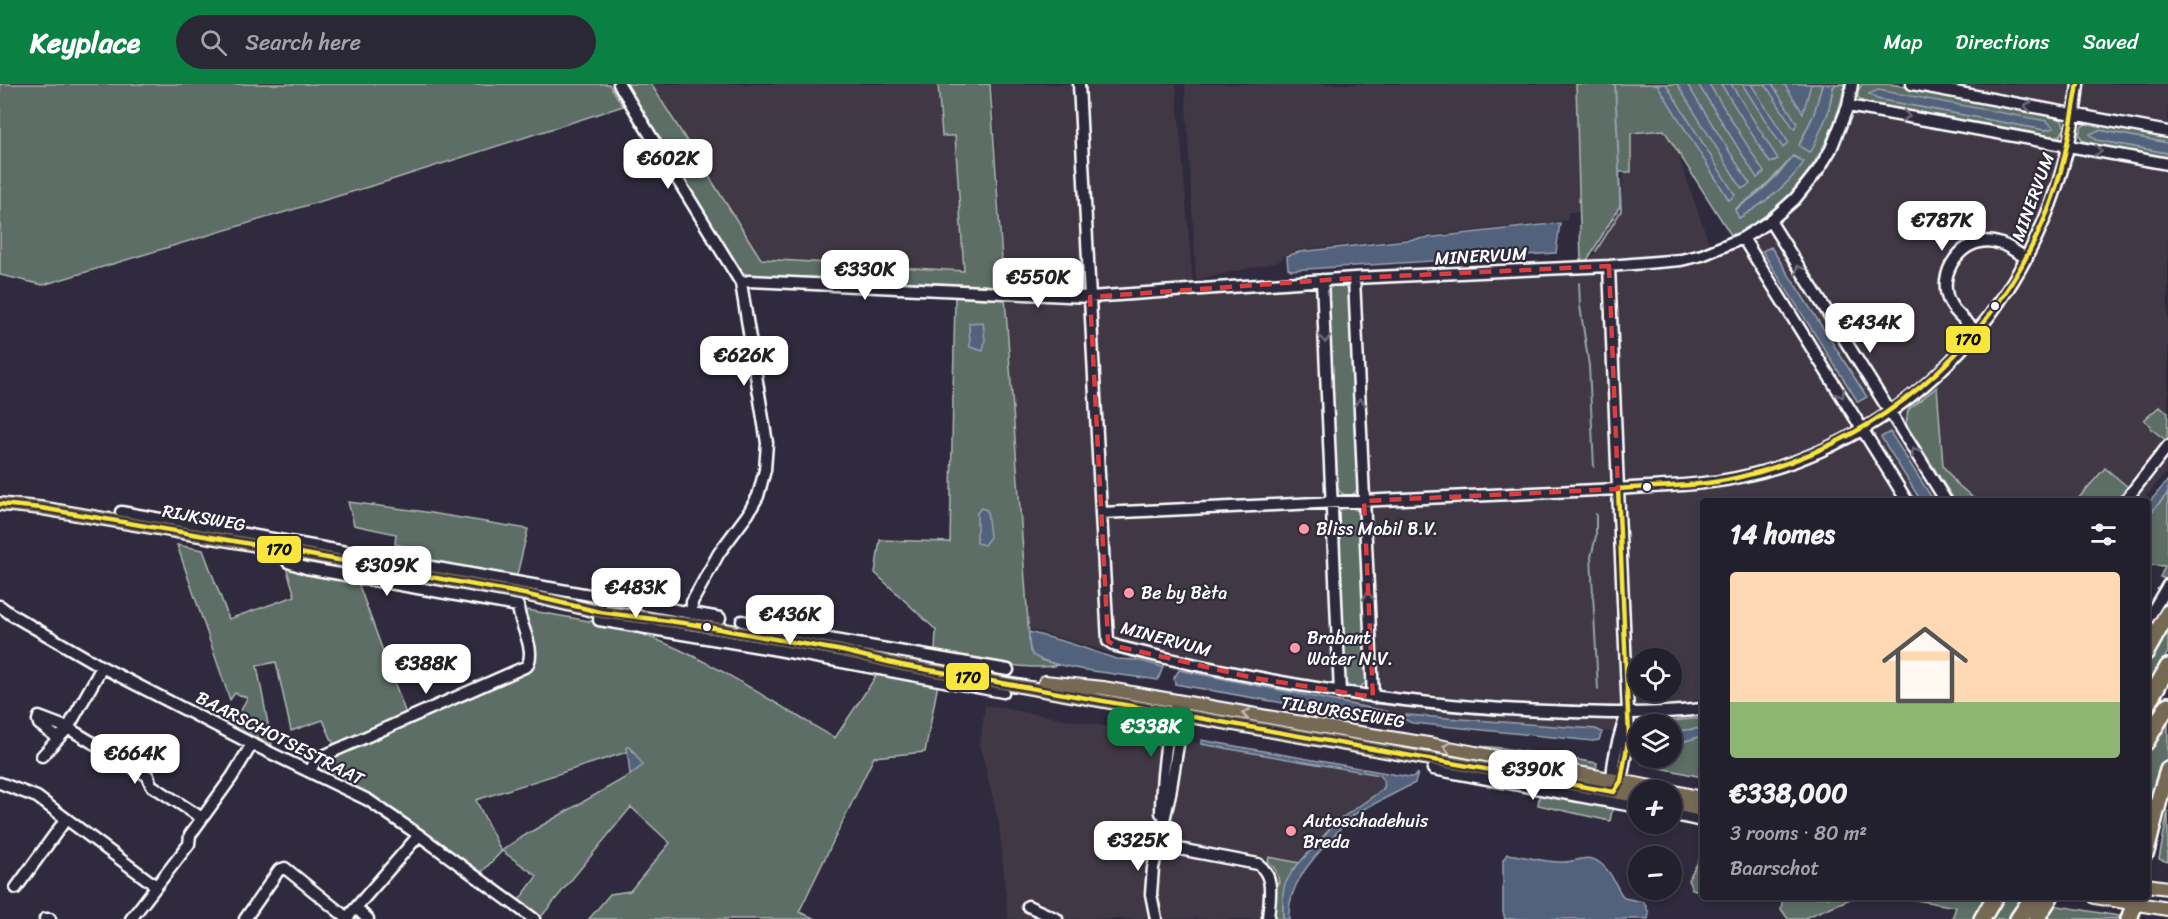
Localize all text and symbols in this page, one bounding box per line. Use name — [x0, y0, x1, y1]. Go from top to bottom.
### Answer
search box — [176, 15, 596, 69]
text: Keyplace — [30, 18, 140, 67]
text: Search here — [245, 23, 361, 62]
text: Map — [1884, 23, 1922, 61]
text: Directions — [1955, 23, 2050, 61]
text: Saved — [2083, 23, 2138, 61]
icon: search — [197, 26, 230, 59]
one-way arrow — [2023, 100, 2033, 113]
one-way arrow — [1901, 110, 1910, 122]
pin: €602K — [626, 139, 710, 190]
text: €602K — [638, 141, 698, 176]
one-way arrow — [2092, 144, 2102, 157]
street label: MINERVUM — [2002, 147, 2064, 246]
pin: €787K — [1900, 201, 1984, 252]
text: €787K — [1912, 203, 1972, 238]
street label: MINERVUM — [1434, 238, 1529, 274]
pin: €330K — [823, 250, 907, 301]
text: €330K — [835, 252, 895, 287]
pin: €550K — [996, 258, 1080, 309]
text: €550K — [1007, 260, 1069, 295]
one-way arrow — [1795, 265, 1807, 275]
unlabelled marker — [1989, 300, 2001, 312]
pin: €434K — [1828, 303, 1912, 354]
text: €434K — [1839, 305, 1901, 340]
line badge: 170 — [1945, 325, 1991, 354]
text: 170 — [1955, 325, 1981, 354]
one-way arrow — [1318, 334, 1331, 343]
pin: €626K — [702, 336, 786, 387]
text: €626K — [714, 338, 774, 373]
one-way arrow — [1833, 388, 1845, 398]
one-way arrow — [1353, 397, 1366, 406]
one-way arrow — [1911, 447, 1922, 458]
unlabelled marker — [1641, 481, 1653, 493]
street label: RIJKSWEG — [160, 495, 248, 541]
text: 14 homes — [1730, 511, 1835, 557]
place label: Bliss Mobil B.V. — [1316, 513, 1438, 545]
icon: filters — [2087, 518, 2120, 551]
marker: Bliss Mobil B.V. — [1297, 522, 1311, 536]
line badge: 170 — [256, 535, 302, 564]
text: 170 — [266, 535, 292, 564]
pin: €309K — [345, 546, 429, 597]
text: €309K — [356, 548, 418, 583]
pin: €483K — [594, 568, 678, 619]
text: €483K — [606, 570, 666, 605]
place label: Be by Bèta — [1141, 577, 1227, 609]
marker: Be by Bèta — [1122, 586, 1136, 600]
one-way arrow — [1362, 592, 1375, 601]
pin: €436K — [748, 595, 832, 646]
text: €436K — [760, 597, 820, 632]
icon: home — [1871, 611, 1979, 719]
street label: MINERVUM — [1117, 612, 1215, 667]
unlabelled marker — [701, 621, 713, 633]
place label: Brabant Water N.V. — [1307, 622, 1393, 675]
marker: Brabant Water N.V. — [1288, 641, 1302, 655]
pin: €388K — [384, 644, 468, 695]
text: €388K — [396, 646, 456, 681]
map controls — [1628, 648, 1682, 900]
button: locate — [1628, 648, 1682, 702]
line badge: 170 — [945, 662, 990, 691]
text: 170 — [955, 663, 981, 692]
street label: BAARSCHOTSESTRAAT — [190, 682, 371, 795]
street label: TILBURGSEWEG — [1278, 686, 1408, 738]
pin: €338K — [1109, 707, 1193, 758]
one-way arrow — [1242, 708, 1251, 720]
text: €338K — [1121, 709, 1181, 744]
button: layers — [1628, 714, 1682, 768]
pin: €664K — [93, 734, 177, 785]
text: €664K — [105, 736, 165, 771]
one-way arrow — [1443, 741, 1453, 754]
pin: €390K — [1491, 750, 1575, 801]
text: €390K — [1502, 752, 1564, 787]
text: €338,000 — [1730, 770, 1848, 816]
button: + — [1628, 780, 1682, 834]
place label: Autoschadehuis Breda — [1302, 805, 1429, 858]
text: 3 rooms · 80 m² — [1730, 816, 1867, 851]
pin: €325K — [1096, 821, 1180, 872]
text: €325K — [1108, 823, 1168, 858]
marker: Autoschadehuis Breda — [1284, 824, 1298, 838]
button: − — [1628, 846, 1682, 900]
text: Baarschot — [1730, 851, 1819, 886]

